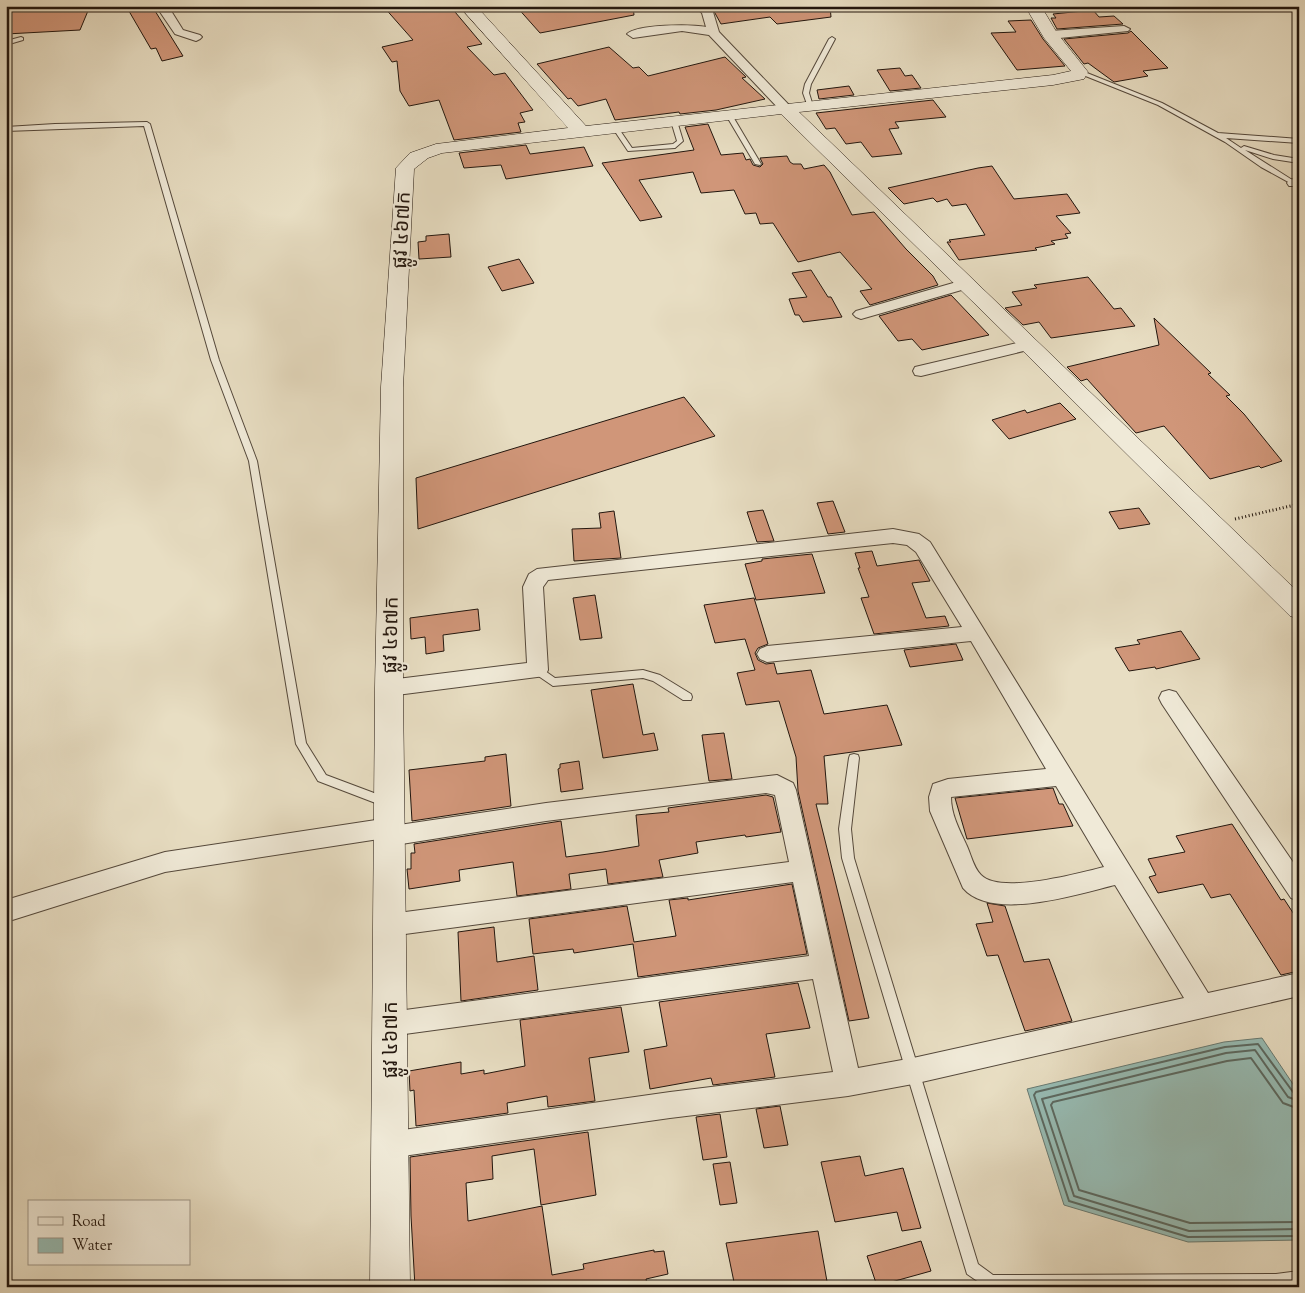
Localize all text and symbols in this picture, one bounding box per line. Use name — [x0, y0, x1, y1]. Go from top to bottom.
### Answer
street label: ផ្លូវ ៤៦៧ក — [387, 191, 422, 270]
street label: ផ្លូវ ៤៦៧ក — [377, 596, 410, 674]
street label: ផ្លូវ ៤៦៧ក — [378, 1001, 409, 1079]
legend — [28, 1200, 190, 1266]
text: Road — [72, 1212, 106, 1233]
text: Water — [72, 1236, 113, 1257]

